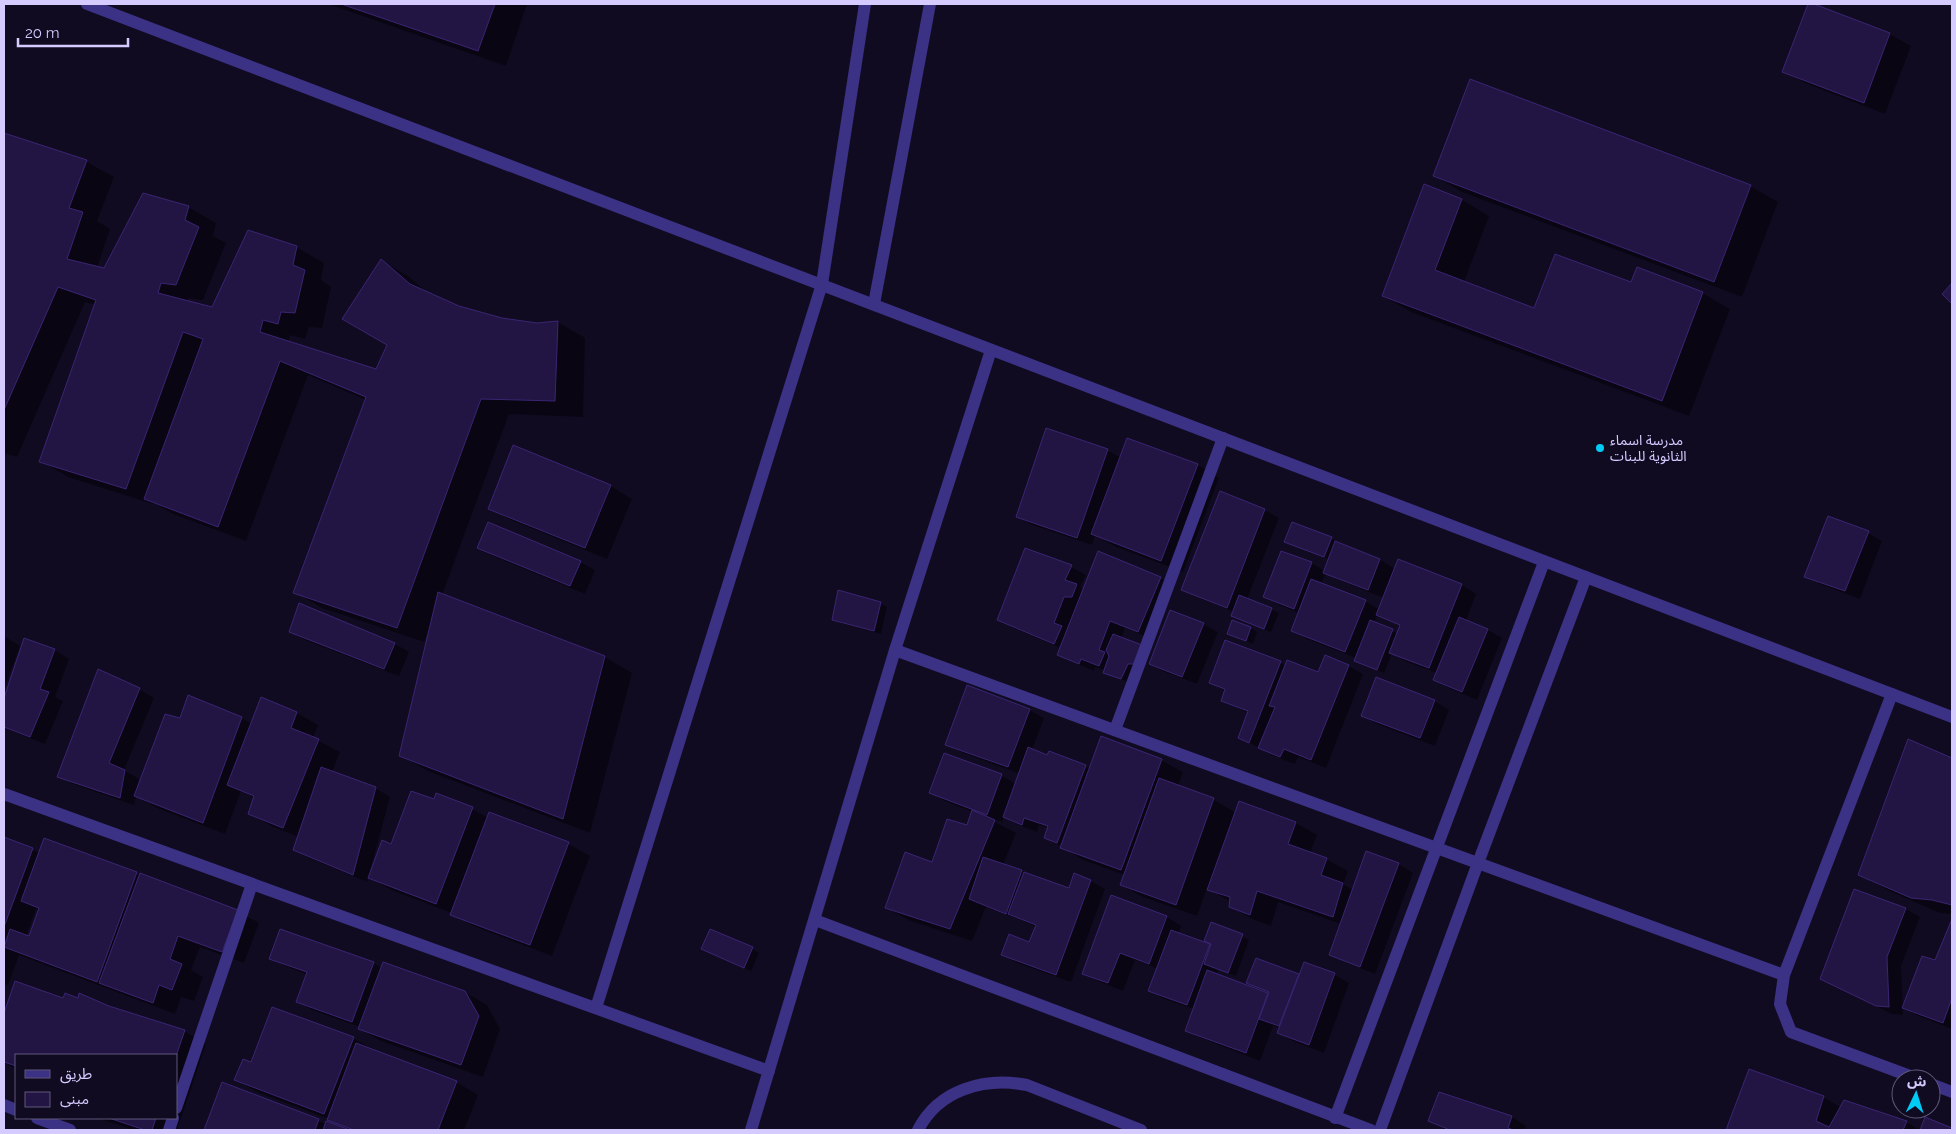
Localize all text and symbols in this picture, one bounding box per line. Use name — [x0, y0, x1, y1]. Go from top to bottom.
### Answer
scale bar — [18, 15, 128, 47]
text: 20 m — [25, 24, 60, 42]
place label: مدرسة اسماء الثانوية للبنات — [1610, 432, 1687, 465]
marker: مدرسة اسماء الثانوية للبنات — [1594, 442, 1606, 454]
legend — [15, 1054, 178, 1119]
text: طريق — [60, 1065, 92, 1084]
north arrow — [1891, 1069, 1941, 1119]
text: ش — [1907, 1072, 1927, 1090]
text: مبنى — [60, 1090, 89, 1108]

